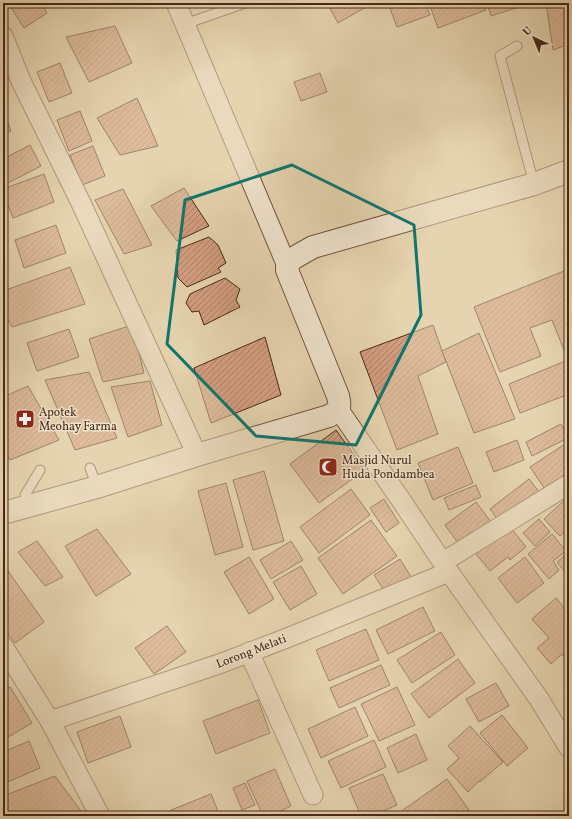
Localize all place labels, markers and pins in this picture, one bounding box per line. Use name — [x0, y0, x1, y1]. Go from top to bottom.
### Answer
place label: Apotek Meohay Farma — [39, 405, 117, 435]
pharmacy icon: Apotek Meohay Farma — [14, 408, 36, 430]
place label: Masjid Nurul Huda Pondambea — [342, 453, 435, 483]
mosque icon: Masjid Nurul Huda Pondambea — [317, 456, 339, 478]

